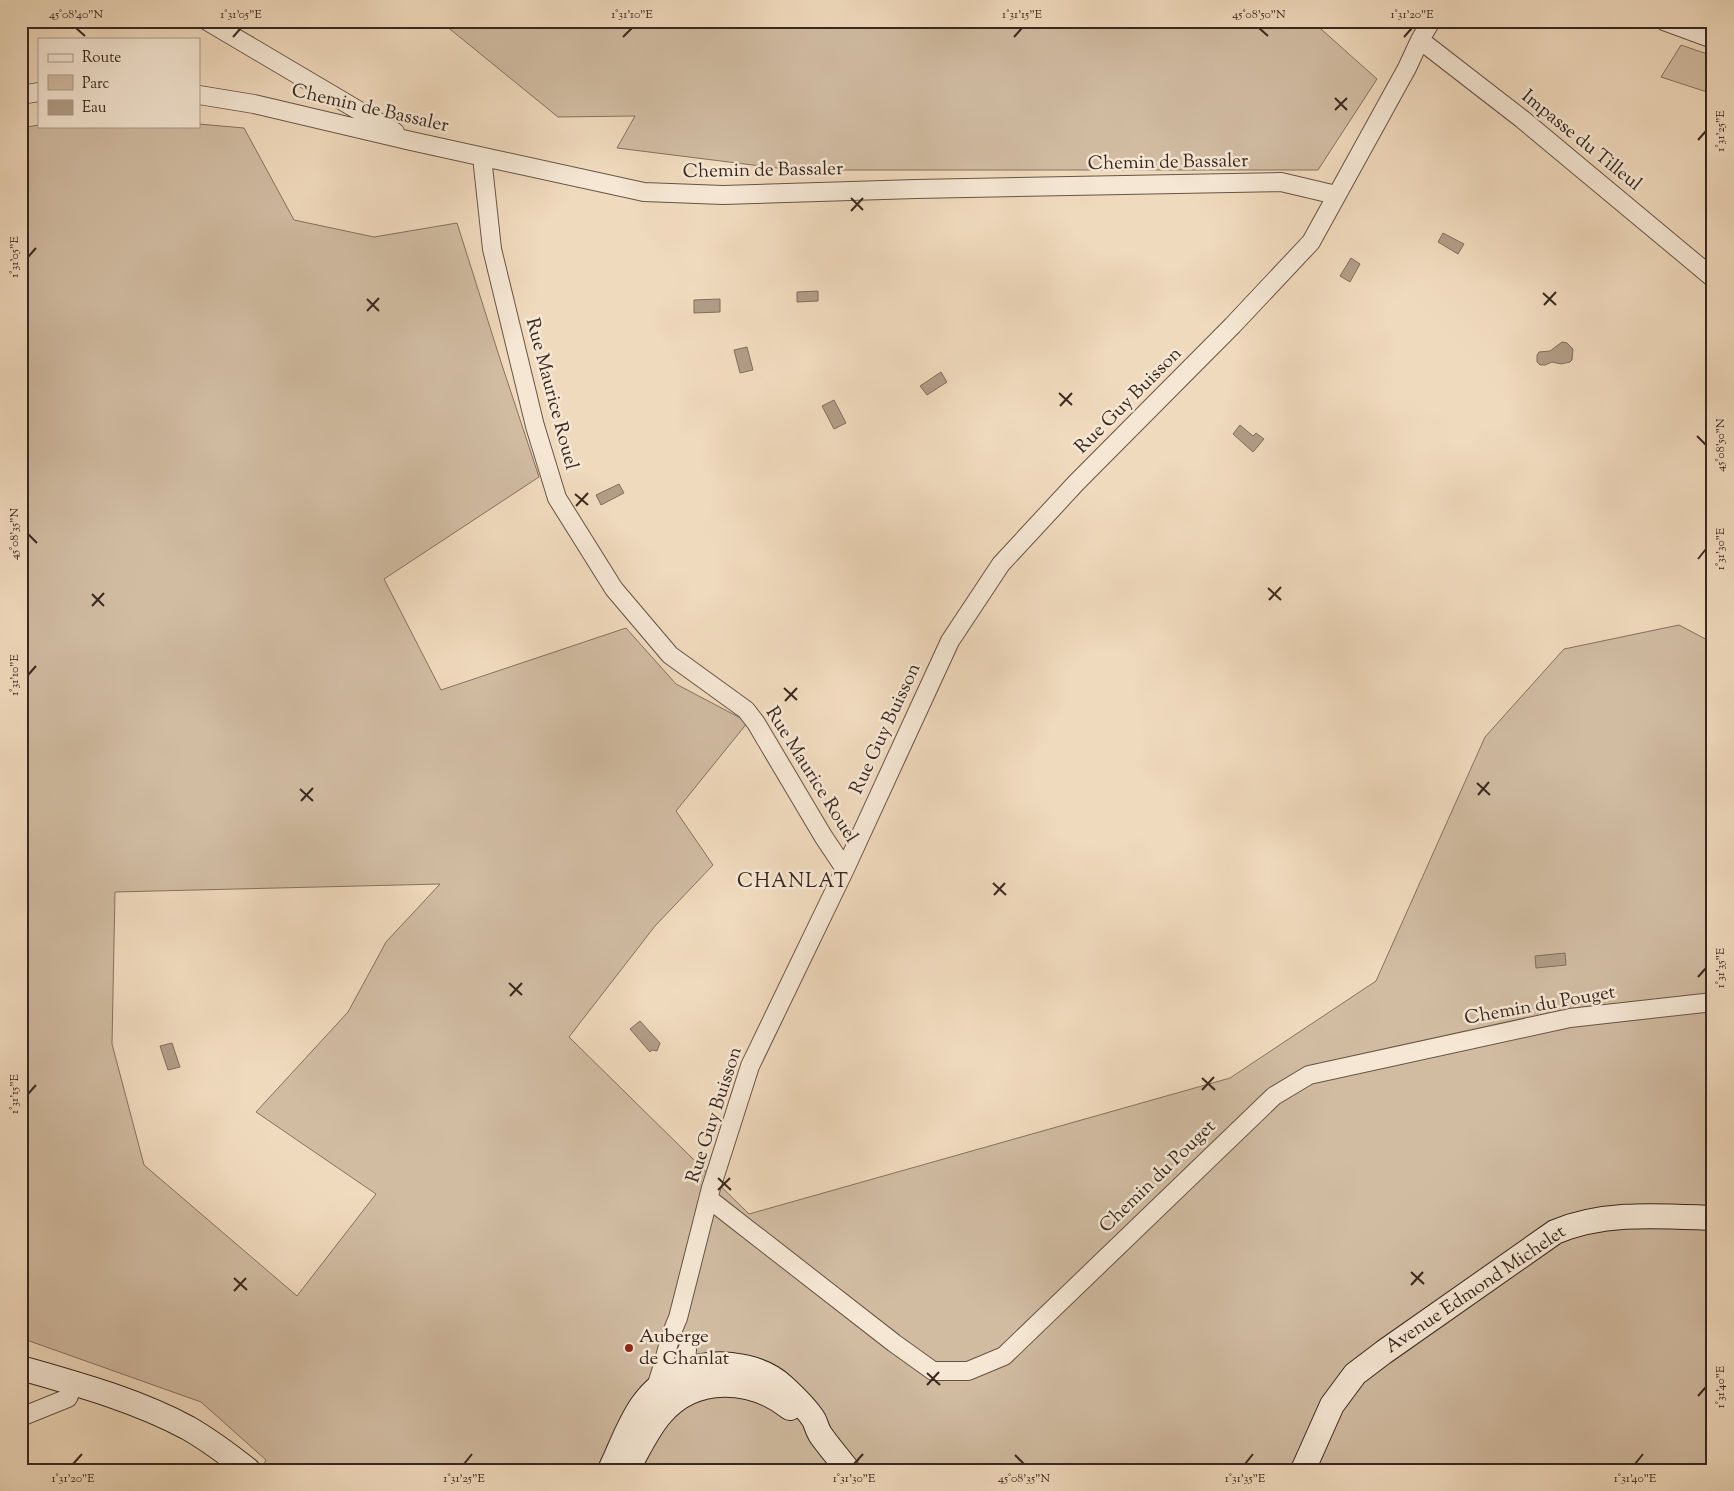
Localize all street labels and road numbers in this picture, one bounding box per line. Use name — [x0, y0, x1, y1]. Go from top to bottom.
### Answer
street label: Chemin de Bassaler — [289, 78, 451, 140]
street label: Impasse du Tilleul — [1515, 84, 1647, 198]
street label: Chemin de Bassaler — [1088, 148, 1248, 178]
street label: Chemin de Bassaler — [683, 156, 843, 186]
street label: Rue Maurice Rouel — [518, 315, 584, 473]
street label: Rue Guy Buisson — [1069, 341, 1189, 461]
street label: Rue Guy Buisson — [844, 659, 928, 799]
street label: Rue Maurice Rouel — [758, 702, 864, 848]
street label: Chemin du Pouget — [1462, 979, 1618, 1033]
street label: Rue Guy Buisson — [680, 1043, 750, 1187]
street label: Chemin du Pouget — [1094, 1114, 1223, 1240]
street label: Avenue Edmond Michelet — [1380, 1219, 1572, 1361]

